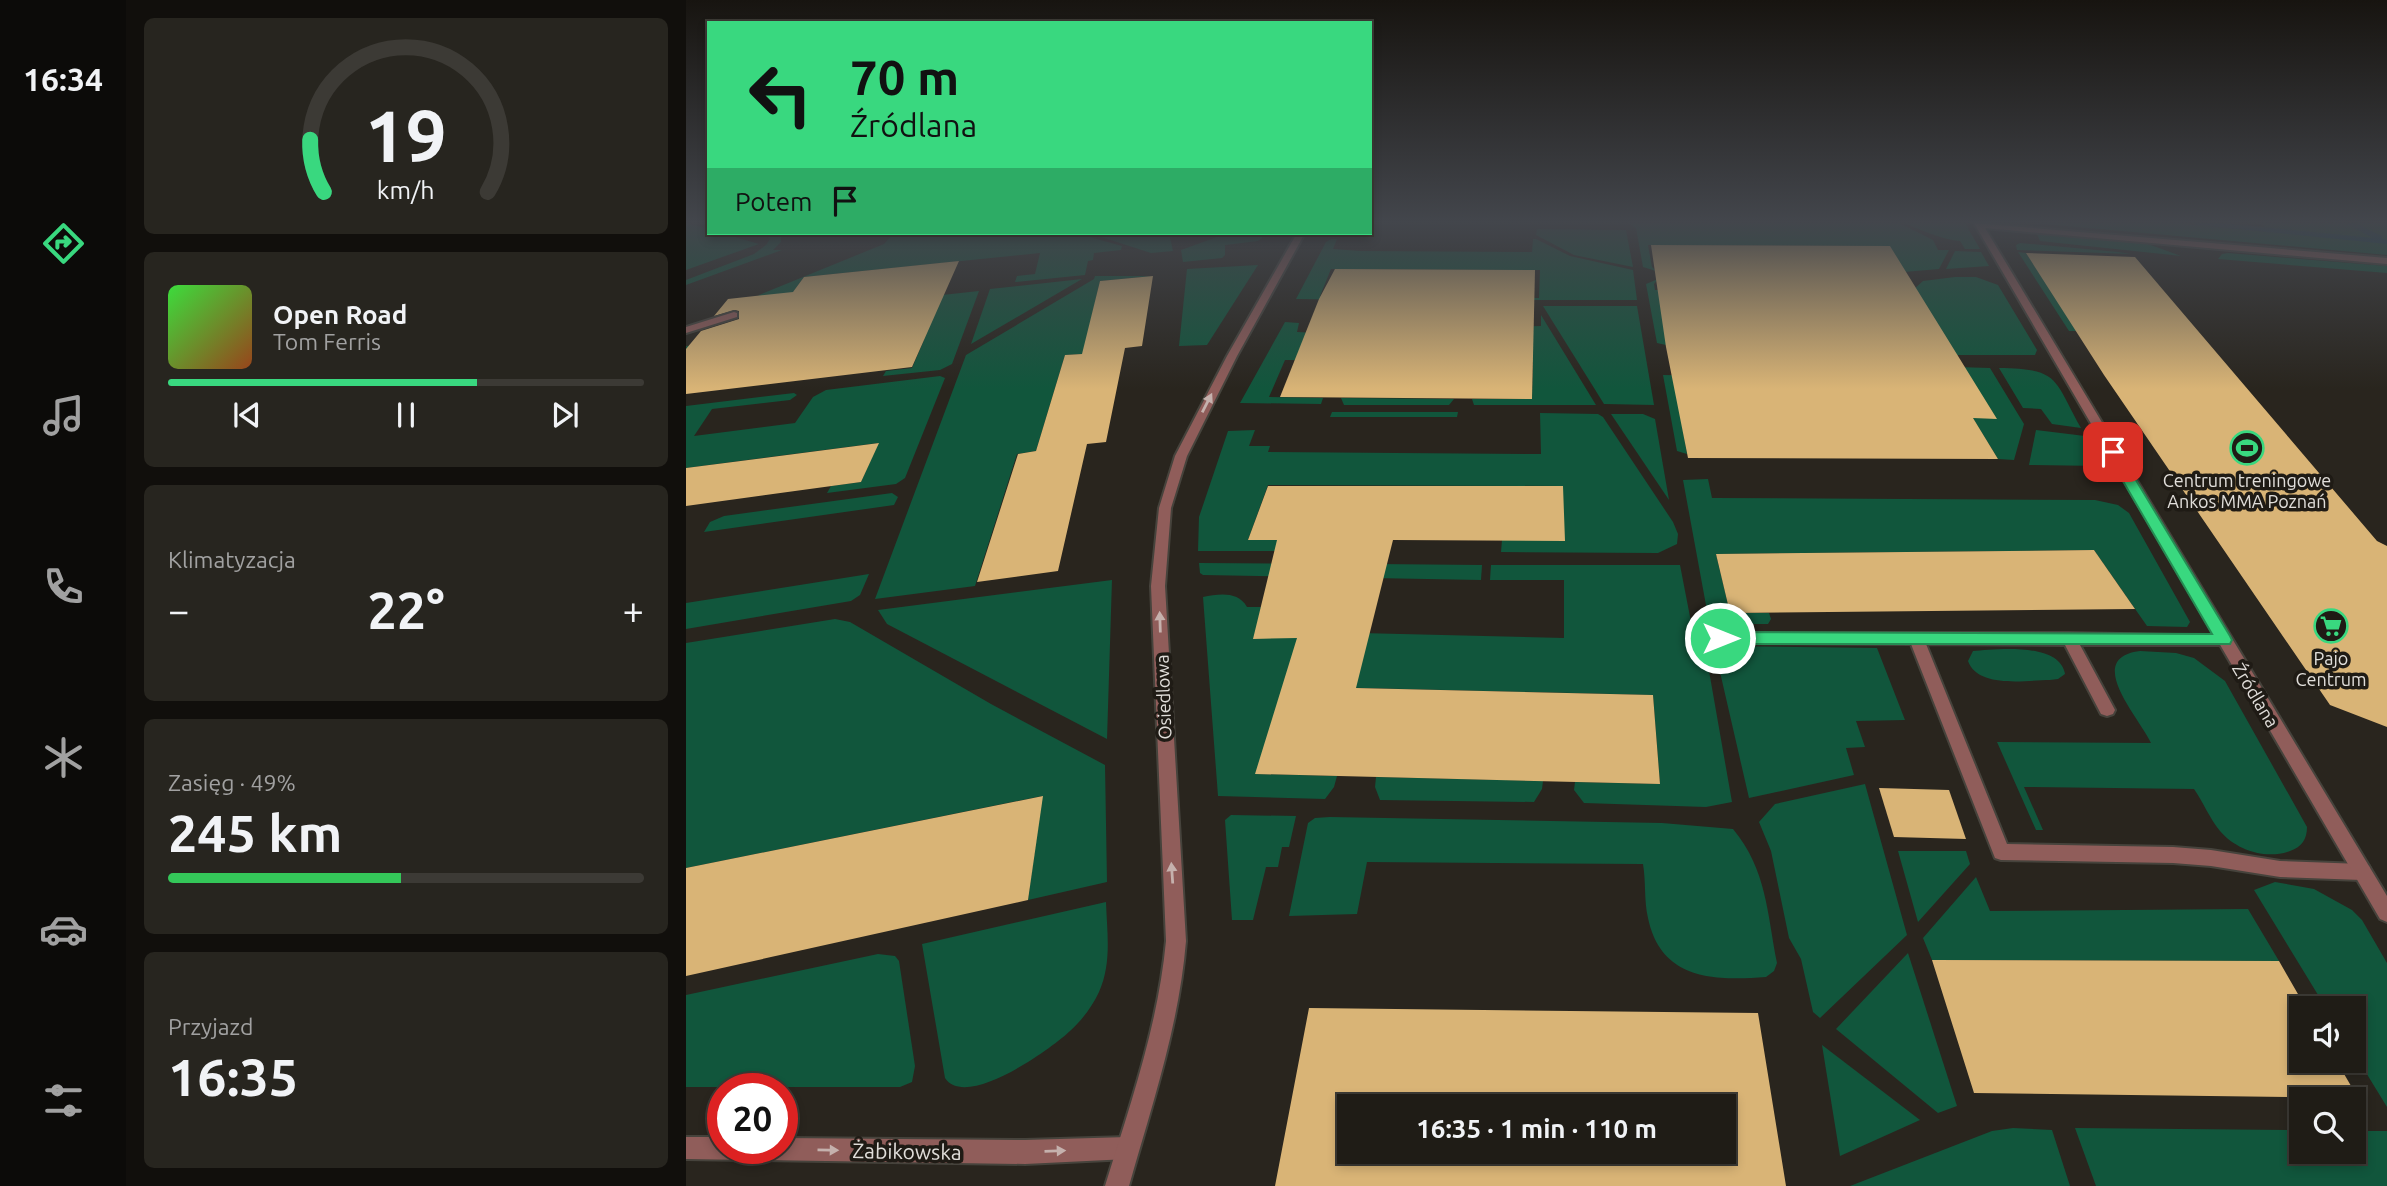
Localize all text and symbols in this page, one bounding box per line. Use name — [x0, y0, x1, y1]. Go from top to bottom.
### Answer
icon: left — [735, 49, 826, 140]
text: 70 m — [850, 49, 959, 104]
text: 16:34 — [23, 61, 103, 97]
text: 19 — [365, 94, 447, 176]
text: Źródlana — [850, 107, 977, 143]
text: km/h — [377, 176, 435, 204]
icon: arrive — [826, 182, 864, 220]
text: Potem — [735, 187, 812, 216]
icon: directions — [39, 219, 88, 268]
text: Open Road — [273, 300, 407, 329]
text: Tom Ferris — [273, 329, 381, 354]
icon: music — [39, 391, 88, 440]
one-way arrow — [1202, 393, 1213, 413]
icon: previous — [228, 396, 266, 434]
icon: pause — [387, 396, 425, 434]
icon: next — [546, 396, 584, 434]
pin — [2083, 422, 2143, 482]
sports icon: Centrum treningowe Ankos MMA Poznań — [2228, 429, 2266, 467]
icon: arrive — [2094, 433, 2132, 471]
place label: Centrum treningowe Ankos MMA Poznań — [2163, 470, 2331, 511]
text: Klimatyzacja — [168, 547, 296, 572]
icon: phone — [39, 562, 88, 611]
text: 22° — [367, 581, 445, 639]
text: − — [168, 589, 189, 631]
text: + — [623, 589, 644, 631]
position arrow — [1683, 601, 1757, 675]
supermarket icon: Pajo Centrum — [2312, 607, 2350, 645]
one-way arrow — [1154, 610, 1165, 632]
place label: Pajo Centrum — [2296, 648, 2366, 689]
street label: Osiedlowa — [1152, 654, 1174, 740]
street label: Źródlana — [2229, 659, 2284, 731]
icon: climate — [39, 733, 88, 782]
text: Zasięg · 49% — [168, 770, 296, 795]
text: 245 km — [168, 804, 342, 862]
one-way arrow — [1166, 862, 1177, 884]
icon: car — [39, 905, 88, 954]
map controls — [2289, 996, 2366, 1164]
button: sound — [2289, 996, 2366, 1073]
text: Przyjazd — [168, 1014, 253, 1039]
text: 16:35 — [168, 1048, 298, 1106]
speed limit sign: 20 — [707, 1073, 798, 1164]
icon: filters — [39, 1076, 88, 1125]
button: search — [2289, 1087, 2366, 1164]
text: 16:35 · 1 min · 110 m — [1416, 1114, 1657, 1143]
street label: Żabikowska — [852, 1138, 962, 1164]
one-way arrow — [817, 1144, 839, 1155]
one-way arrow — [1044, 1145, 1066, 1157]

